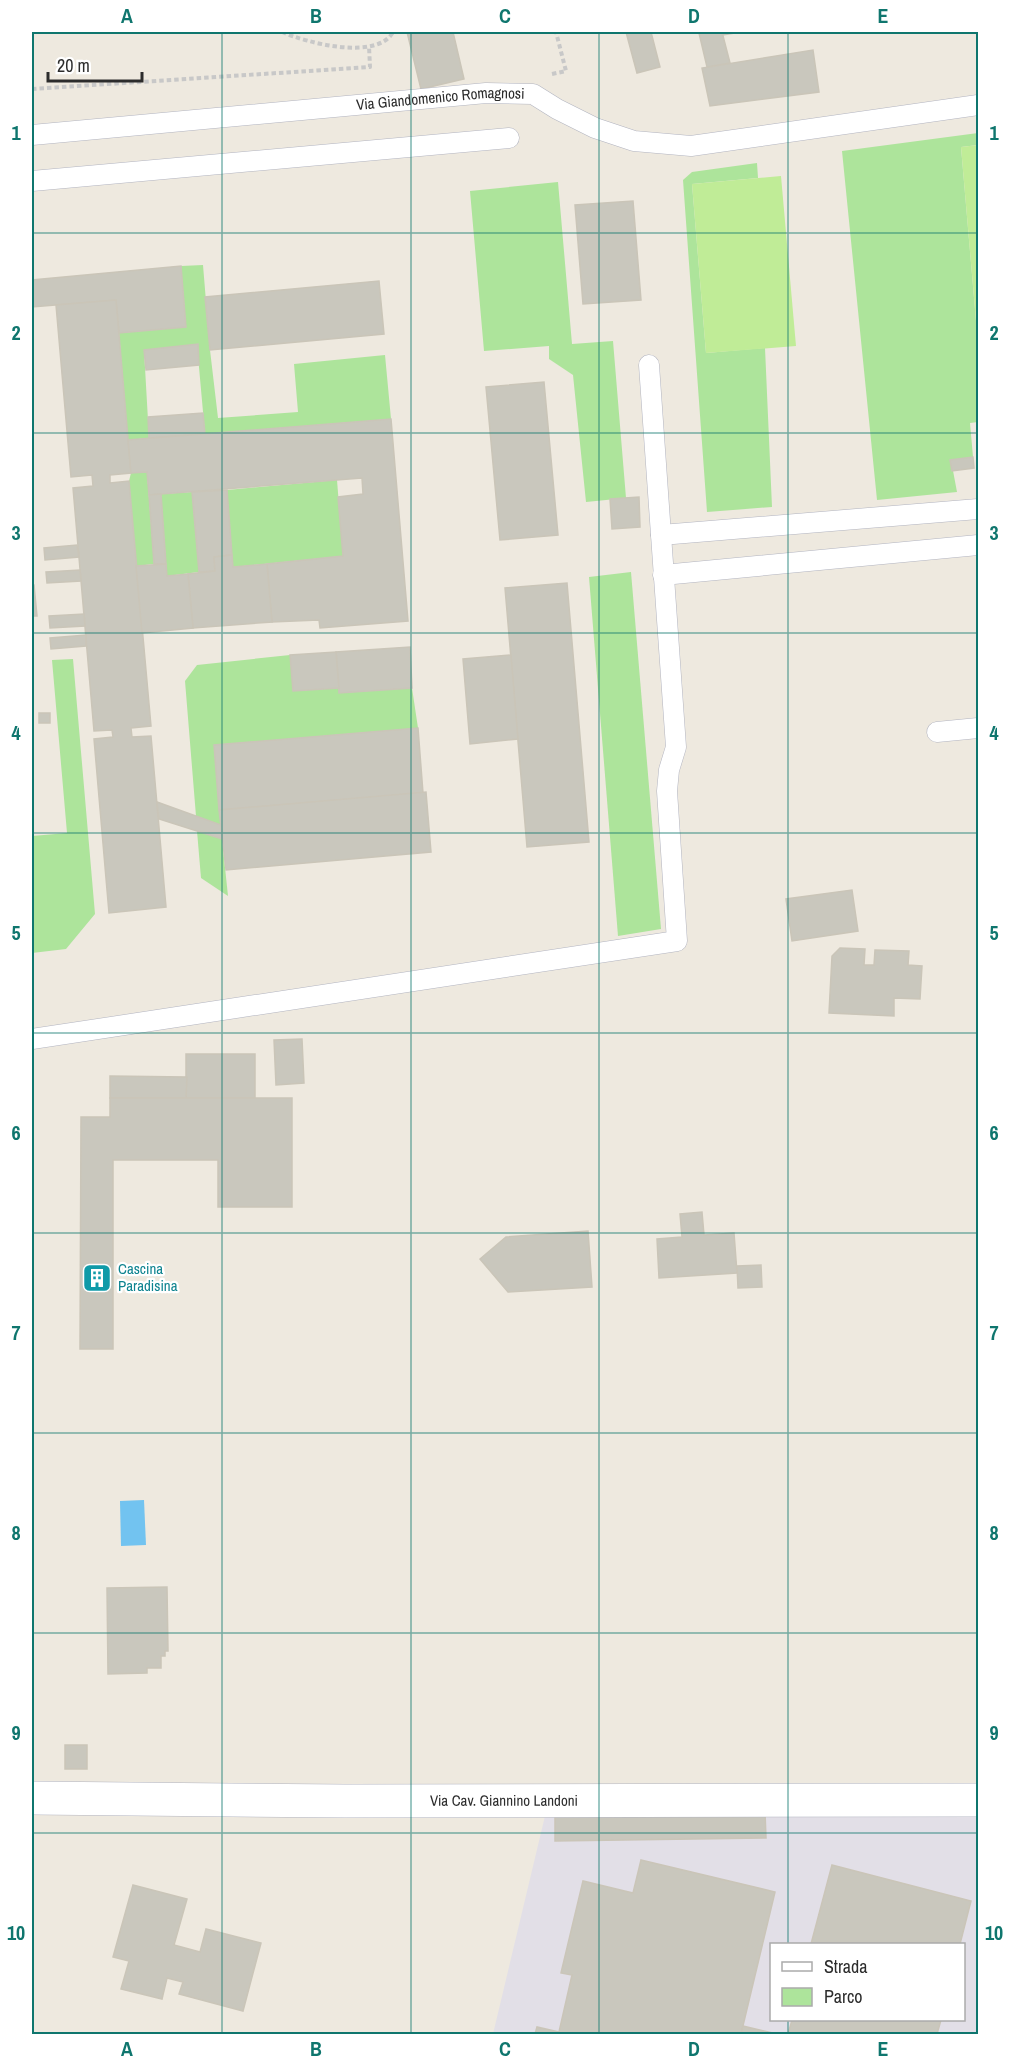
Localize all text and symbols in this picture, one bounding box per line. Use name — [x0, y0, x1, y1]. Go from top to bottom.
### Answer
text: A — [121, 2, 133, 29]
text: B — [310, 2, 322, 29]
text: C — [499, 2, 511, 29]
text: D — [688, 2, 700, 29]
text: E — [878, 2, 889, 29]
scale bar — [48, 45, 142, 83]
text: 20 m — [57, 53, 90, 78]
street label: Via Giandomenico Romagnosi — [355, 82, 525, 115]
text: 1 — [11, 119, 21, 146]
text: 1 — [989, 119, 999, 146]
text: 2 — [11, 319, 21, 346]
text: 2 — [989, 319, 999, 346]
text: 3 — [11, 519, 21, 546]
text: 3 — [989, 519, 999, 546]
text: 4 — [11, 719, 21, 746]
text: 4 — [989, 719, 999, 746]
text: 5 — [11, 919, 21, 946]
text: 5 — [989, 919, 999, 946]
text: 6 — [11, 1119, 21, 1146]
text: 6 — [989, 1119, 999, 1146]
place label: Cascina Paradisina — [118, 1258, 178, 1296]
building icon: Cascina Paradisina — [81, 1262, 113, 1294]
text: 7 — [11, 1319, 21, 1346]
text: 7 — [989, 1319, 999, 1346]
text: 8 — [11, 1519, 21, 1546]
text: 8 — [989, 1519, 999, 1546]
text: 9 — [11, 1719, 21, 1746]
text: 9 — [989, 1719, 999, 1746]
street label: Via Cav. Giannino Landoni — [430, 1790, 578, 1811]
text: 10 — [7, 1919, 25, 1946]
text: 10 — [985, 1919, 1003, 1946]
legend — [770, 1943, 965, 2021]
text: Strada — [824, 1954, 868, 1979]
text: Parco — [824, 1984, 863, 2009]
text: A — [121, 2035, 133, 2062]
text: B — [310, 2035, 322, 2062]
text: C — [499, 2035, 511, 2062]
text: D — [688, 2035, 700, 2062]
text: E — [878, 2035, 889, 2062]

